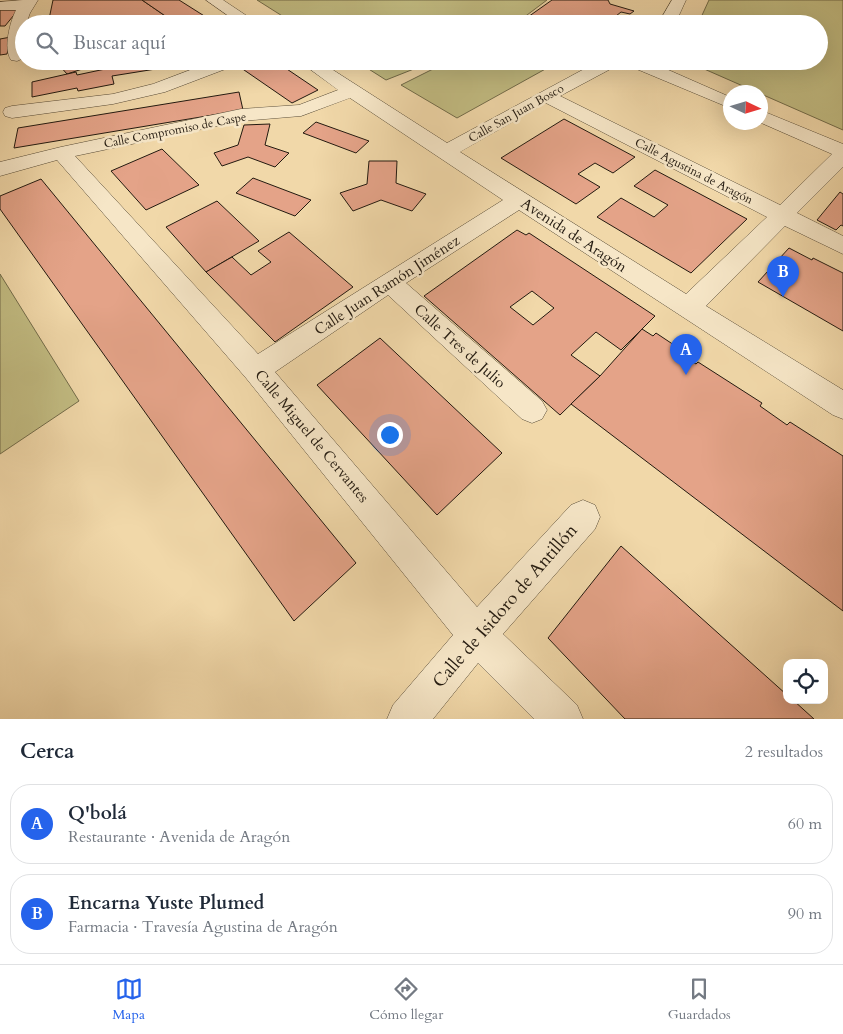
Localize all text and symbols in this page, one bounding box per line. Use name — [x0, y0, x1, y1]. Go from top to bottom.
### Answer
search box — [15, 15, 828, 70]
icon: search — [33, 29, 61, 57]
text: Buscar aquí — [73, 30, 166, 56]
street label: Calle San Juan Bosco — [465, 80, 567, 146]
north arrow — [723, 85, 768, 130]
street label: Calle Compromiso de Caspe — [102, 108, 248, 152]
street label: Calle Agustina de Aragón — [632, 134, 756, 208]
street label: Avenida de Aragón — [517, 193, 631, 277]
street label: Calle Juan Ramón Jiménez — [310, 230, 464, 340]
pin: B — [767, 256, 799, 297]
street label: Calle Tres de Julio — [410, 299, 510, 393]
pin: A — [670, 334, 702, 375]
street label: Calle Miguel de Cervantes — [250, 365, 374, 507]
your location — [377, 422, 403, 448]
street label: Calle de Isidoro de Antillón — [427, 518, 584, 693]
map controls — [783, 659, 828, 704]
button: locate — [783, 659, 828, 704]
text: Cerca — [20, 737, 74, 766]
text: 2 resultados — [745, 741, 823, 763]
text: Q'bolá — [68, 800, 127, 826]
text: A — [31, 813, 43, 835]
text: 60 m — [788, 813, 822, 835]
text: Restaurante · Avenida de Aragón — [68, 826, 290, 848]
text: Encarna Yuste Plumed — [68, 890, 264, 916]
text: B — [31, 903, 43, 925]
text: 90 m — [788, 903, 822, 925]
text: Farmacia · Travesía Agustina de Aragón — [68, 916, 338, 938]
tab: Mapa — [112, 975, 145, 1024]
tab: Cómo llegar — [369, 975, 443, 1024]
tab: Guardados — [668, 975, 731, 1024]

